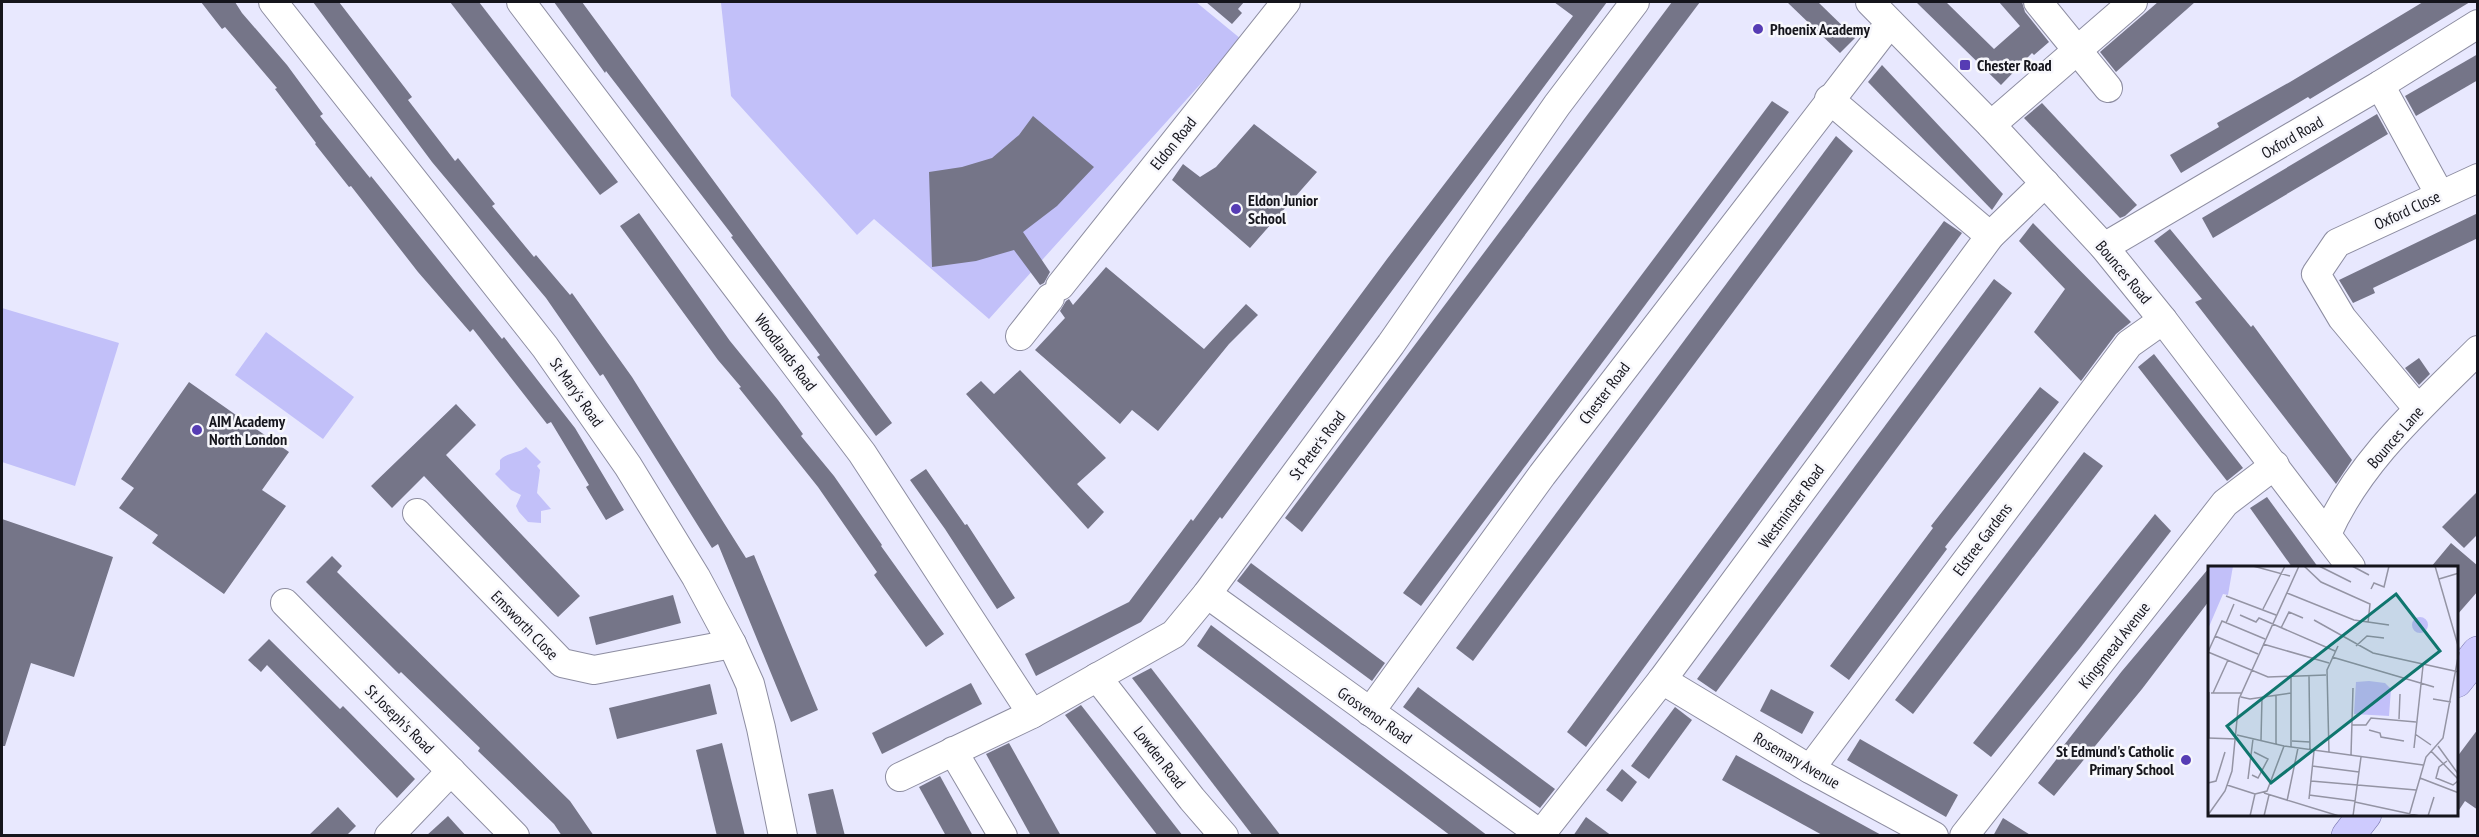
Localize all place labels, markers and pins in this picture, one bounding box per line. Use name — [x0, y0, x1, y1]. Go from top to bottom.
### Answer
place label: Phoenix Academy — [1770, 19, 1870, 39]
marker: Phoenix Academy — [1751, 22, 1765, 36]
place label: Chester Road — [1977, 55, 2052, 75]
marker: Chester Road — [1958, 58, 1972, 72]
place label: Eldon Junior School — [1248, 190, 1318, 228]
marker: Eldon Junior School — [1229, 202, 1243, 216]
place label: AIM Academy North London — [208, 411, 287, 449]
marker: AIM Academy North London — [190, 423, 204, 437]
place label: St Edmund's Catholic Primary School — [2056, 741, 2174, 779]
marker: St Edmund's Catholic Primary School — [2179, 753, 2193, 767]

